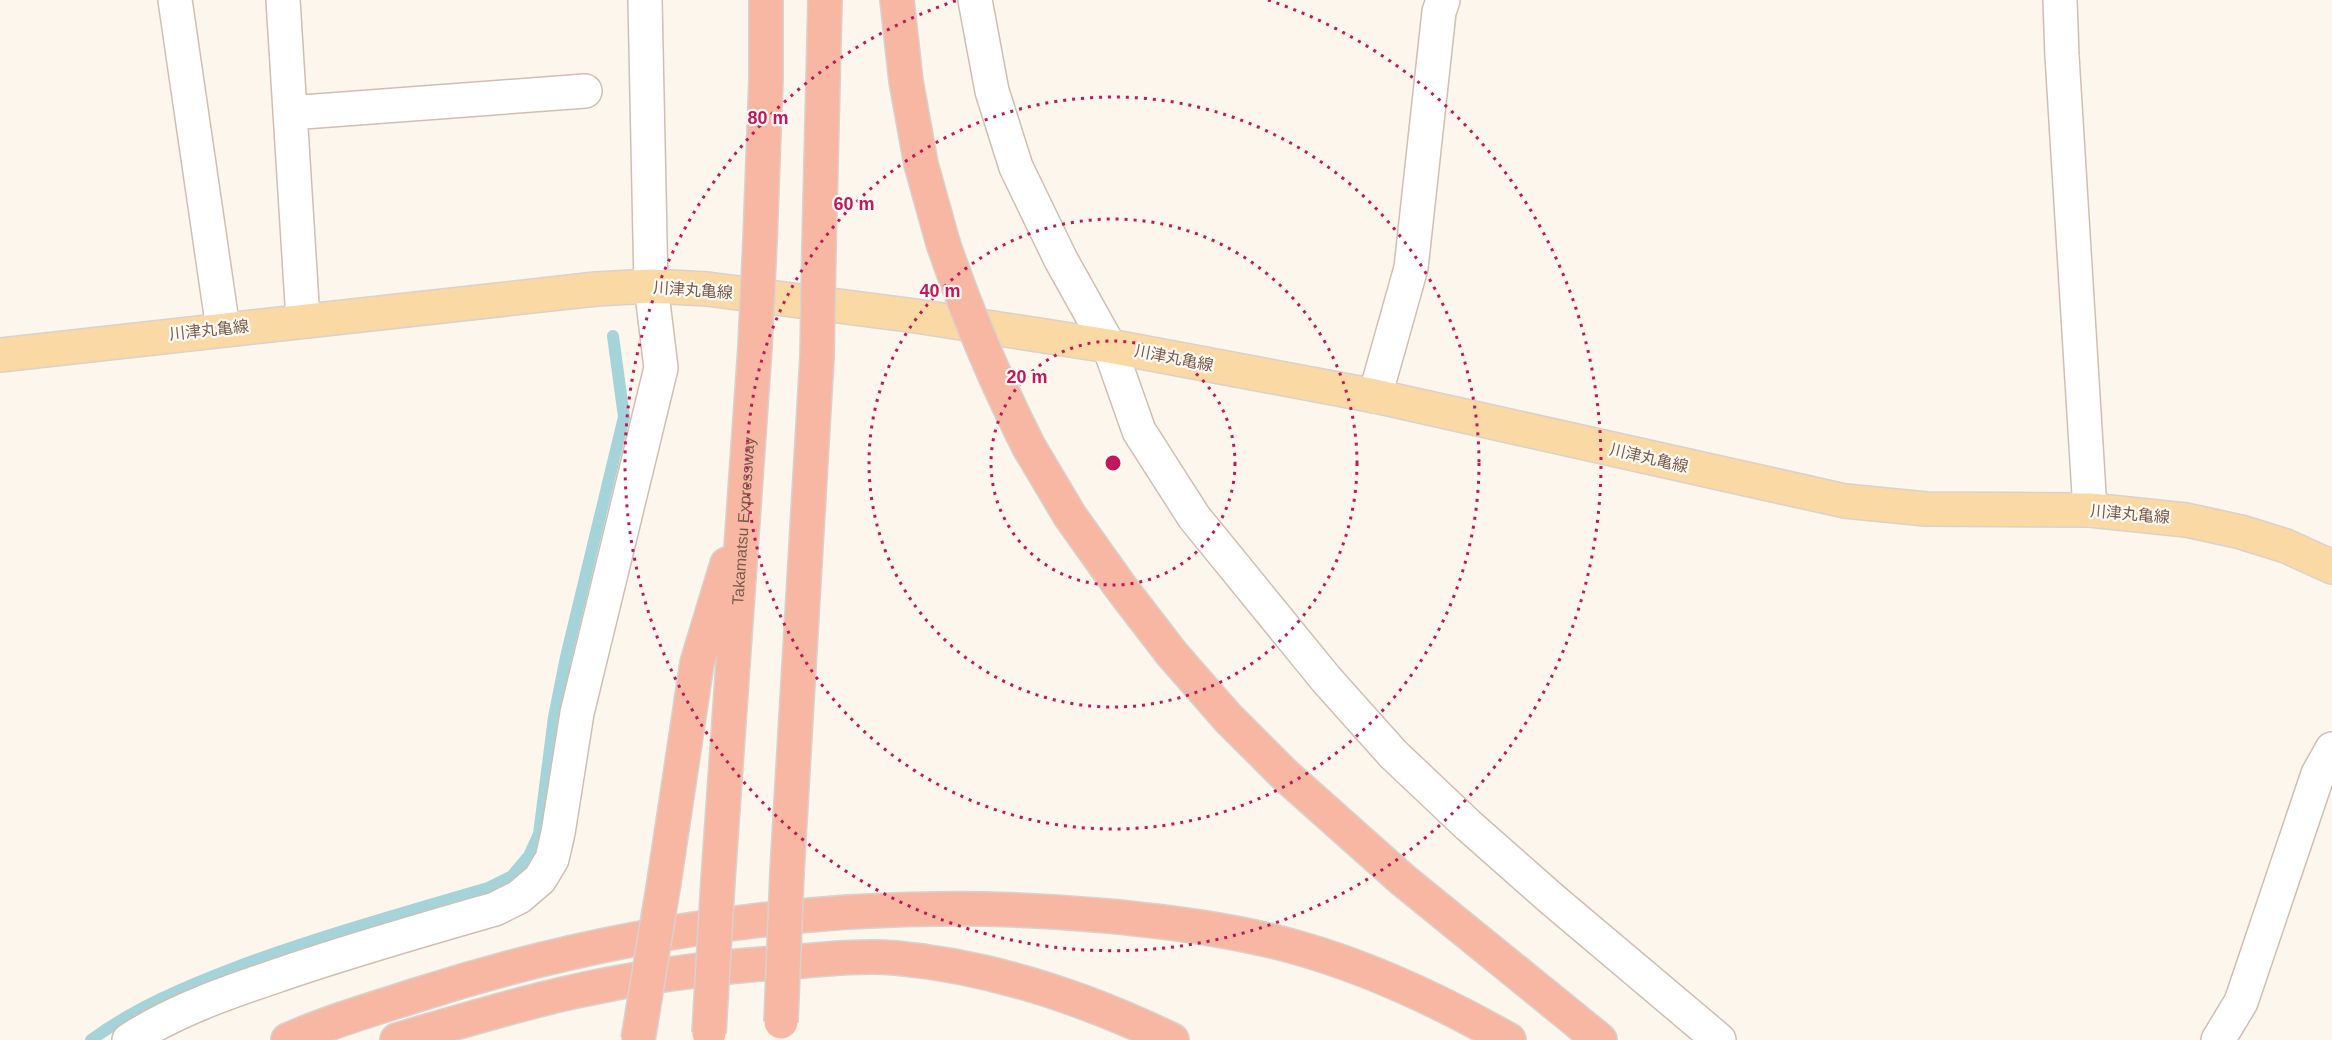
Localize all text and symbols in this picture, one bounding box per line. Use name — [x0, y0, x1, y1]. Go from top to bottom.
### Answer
text: 80 m — [747, 108, 789, 128]
text: 60 m — [833, 194, 875, 214]
street label: 川津丸亀線 — [652, 279, 734, 301]
text: 40 m — [919, 281, 961, 301]
street label: 川津丸亀線 — [168, 317, 250, 343]
street label: 川津丸亀線 — [1133, 342, 1215, 374]
text: 20 m — [1006, 367, 1048, 387]
street label: Takamatsu Expressway — [729, 436, 757, 605]
street label: 川津丸亀線 — [1608, 441, 1690, 475]
centre of rings — [1103, 453, 1123, 473]
street label: 川津丸亀線 — [2089, 502, 2171, 526]

